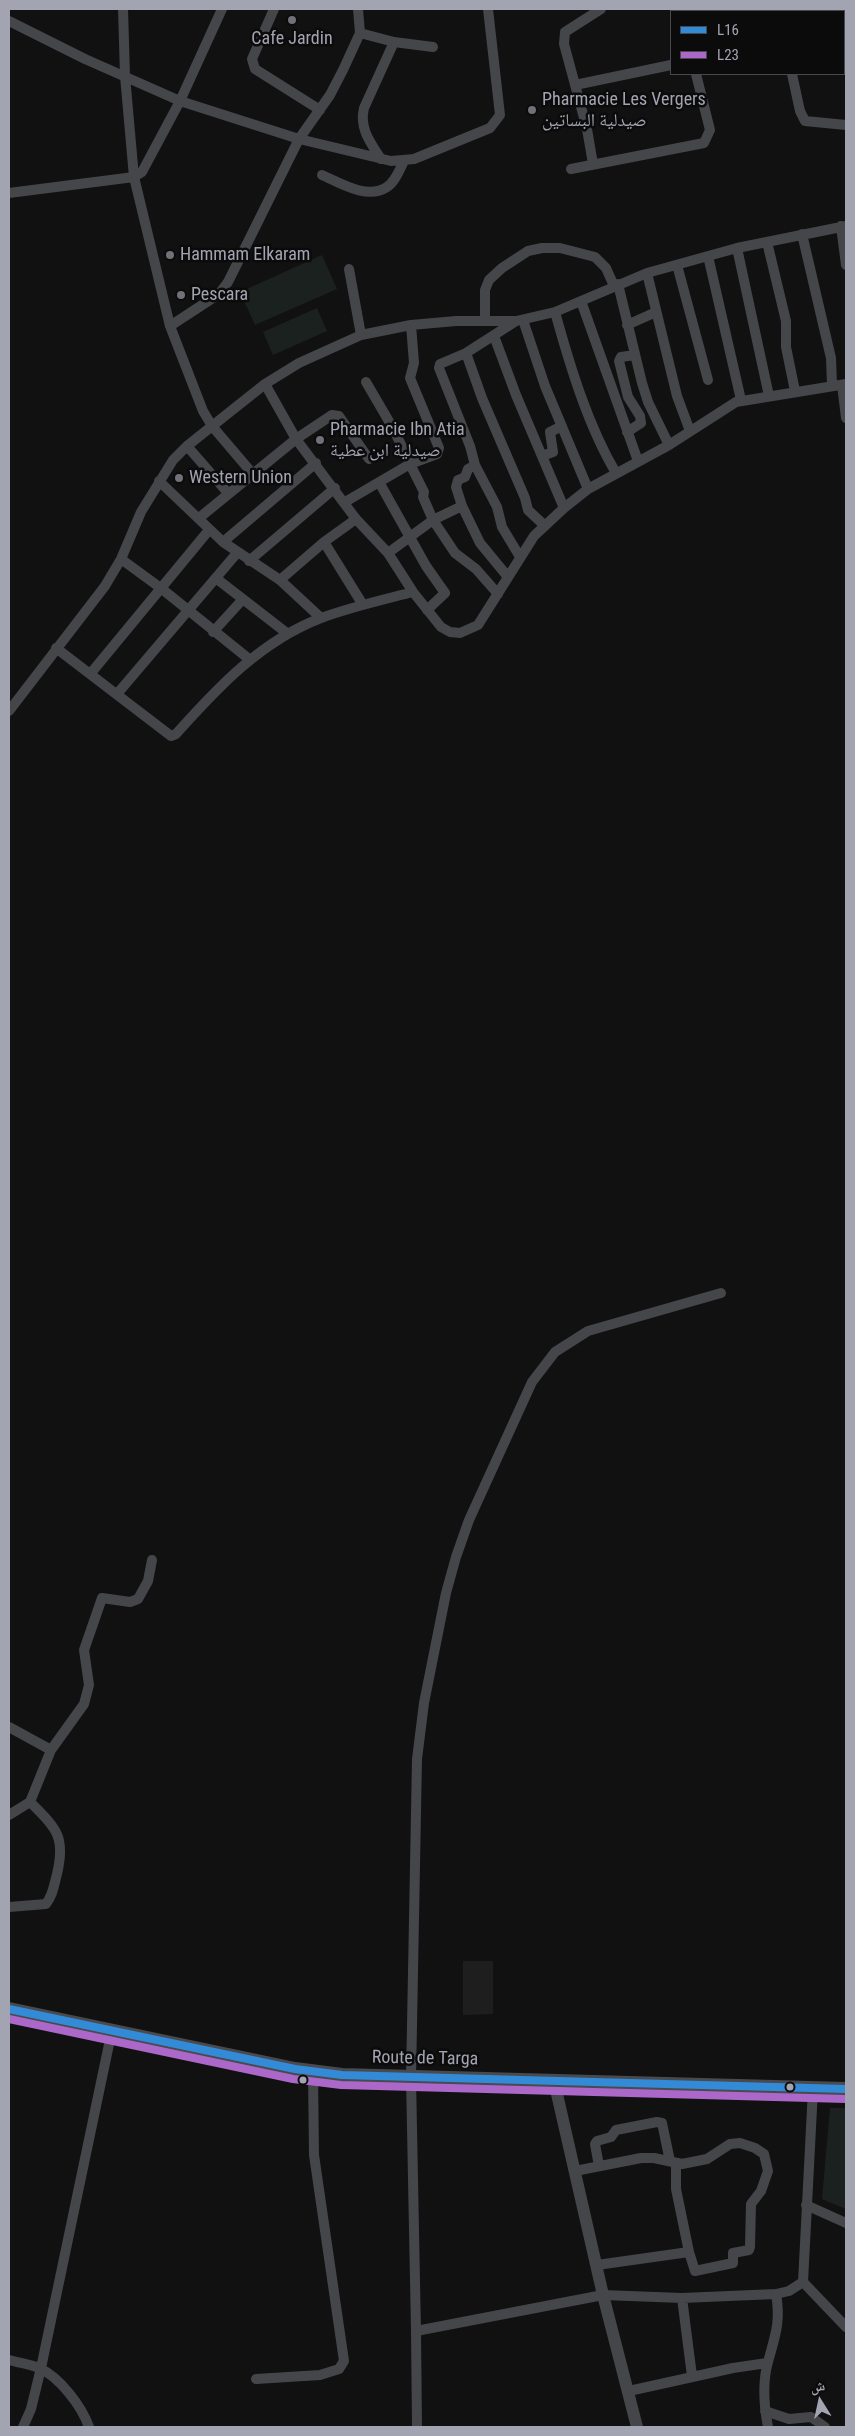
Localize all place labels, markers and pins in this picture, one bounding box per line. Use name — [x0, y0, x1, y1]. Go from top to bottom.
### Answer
marker: Cafe Jardin — [286, 14, 298, 26]
place label: Cafe Jardin — [251, 28, 333, 50]
place label: Pharmacie Les Vergers صيدلية البساتين — [542, 89, 706, 132]
marker: Pharmacie Les Vergers صيدلية البساتين — [526, 104, 538, 116]
place label: Hammam Elkaram — [180, 244, 310, 266]
marker: Hammam Elkaram — [164, 249, 176, 261]
place label: Pescara — [191, 284, 248, 306]
marker: Pescara — [175, 289, 187, 301]
place label: Pharmacie Ibn Atia صيدلية ابن عطية — [330, 419, 464, 462]
marker: Pharmacie Ibn Atia صيدلية ابن عطية — [314, 434, 326, 446]
place label: Western Union — [189, 467, 292, 489]
marker: Western Union — [173, 472, 185, 484]
unlabelled marker — [298, 2075, 308, 2085]
unlabelled marker — [785, 2082, 795, 2092]

